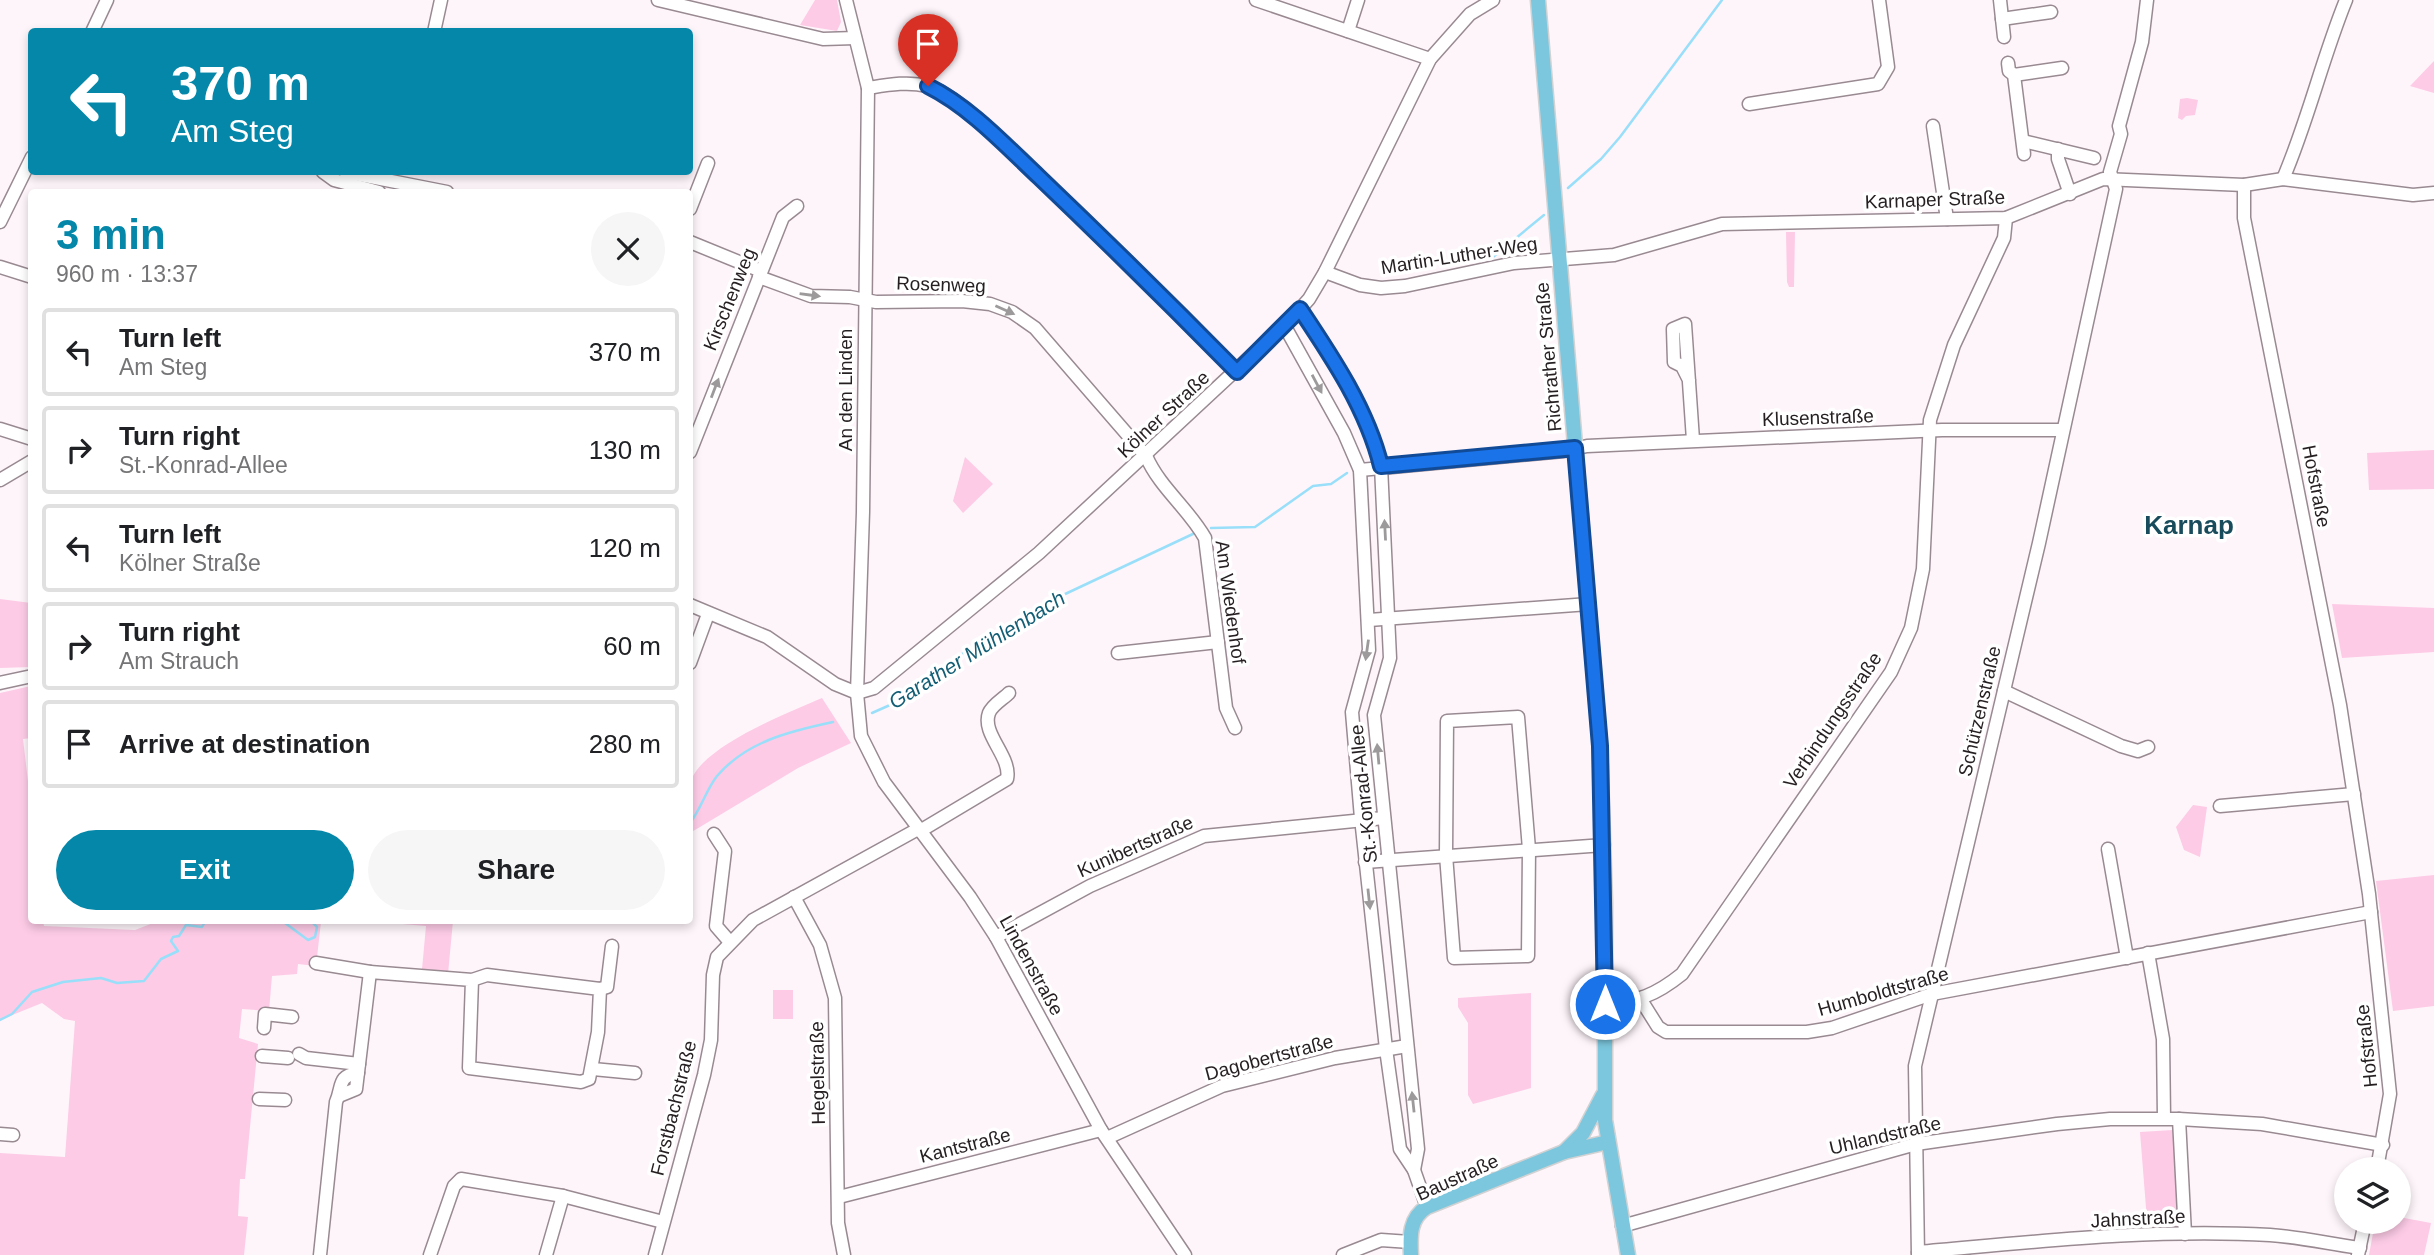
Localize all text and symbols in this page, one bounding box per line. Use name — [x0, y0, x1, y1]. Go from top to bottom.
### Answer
pin — [898, 14, 958, 86]
icon: arrive — [909, 25, 947, 63]
icon: left — [56, 56, 147, 147]
text: 370 m — [171, 56, 310, 110]
text: Am Steg — [171, 113, 294, 149]
street label: Karnaper Straße — [1864, 187, 2006, 212]
text: 3 min — [56, 211, 166, 258]
button: close — [591, 212, 665, 286]
street label: Martin-Luther-Weg — [1379, 233, 1539, 278]
street label: Kirschenweg — [699, 245, 760, 354]
text: 960 m · 13:37 — [56, 261, 198, 287]
street label: Rosenweg — [896, 272, 986, 297]
street label: Richrather Straße — [1532, 281, 1565, 433]
one-way arrow — [799, 289, 821, 300]
one-way arrow — [994, 305, 1015, 316]
text: Turn left — [119, 323, 221, 353]
street label: An den Linden — [835, 329, 856, 451]
icon: left — [60, 333, 98, 371]
text: 370 m — [589, 337, 661, 367]
text: Am Steg — [119, 354, 207, 380]
street label: Kölner Straße — [1113, 367, 1213, 462]
one-way arrow — [1311, 375, 1323, 394]
one-way arrow — [709, 378, 720, 399]
street label: Klusenstraße — [1762, 405, 1874, 430]
text: Turn right — [119, 421, 240, 451]
icon: right — [60, 431, 98, 469]
text: 130 m — [589, 435, 661, 465]
street label: Hofstraße — [2298, 443, 2335, 529]
text: St.-Konrad-Allee — [119, 452, 288, 478]
district label: Karnap — [2144, 510, 2234, 540]
one-way arrow — [1379, 518, 1390, 540]
text: Turn left — [119, 519, 221, 549]
icon: left — [60, 529, 98, 567]
text: 120 m — [589, 533, 661, 563]
street label: Am Wiedenhof — [1211, 539, 1250, 666]
text: Kölner Straße — [119, 550, 261, 576]
water label: Garather Mühlenbach — [885, 586, 1069, 713]
text: Turn right — [119, 617, 240, 647]
icon: right — [60, 627, 98, 665]
text: 60 m — [603, 631, 661, 661]
one-way arrow — [1361, 639, 1372, 661]
street label: Schützenstraße — [1954, 644, 2005, 778]
text: Am Strauch — [119, 648, 239, 674]
street label: Verbindungsstraße — [1779, 648, 1886, 792]
street label: St.-Konrad-Allee — [1346, 724, 1381, 864]
icon: arrive — [60, 725, 98, 763]
text: Arrive at destination — [119, 729, 370, 759]
text: 280 m — [589, 729, 661, 759]
one-way arrow — [1372, 743, 1383, 765]
street label: Kunibertstraße — [1074, 812, 1196, 881]
button: Exit — [56, 830, 354, 910]
button: Share — [368, 830, 665, 910]
one-way arrow — [1364, 888, 1375, 910]
street label: Lindenstraße — [995, 912, 1068, 1019]
street label: Humboldtstraße — [1815, 963, 1951, 1020]
position arrow — [1568, 967, 1642, 1041]
street label: Hofstraße — [2352, 1003, 2381, 1089]
street label: Hegelstraße — [806, 1021, 829, 1125]
street label: Dagobertstraße — [1203, 1030, 1336, 1085]
street label: Forstbachstraße — [647, 1038, 700, 1178]
one-way arrow — [1407, 1091, 1418, 1113]
street label: Uhlandstraße — [1827, 1112, 1943, 1159]
street label: Kantstraße — [917, 1124, 1013, 1167]
street label: Baustraße — [1413, 1150, 1502, 1205]
map controls — [2334, 1157, 2411, 1234]
button: layers — [2334, 1157, 2411, 1234]
street label: Jahnstraße — [2090, 1206, 2186, 1231]

